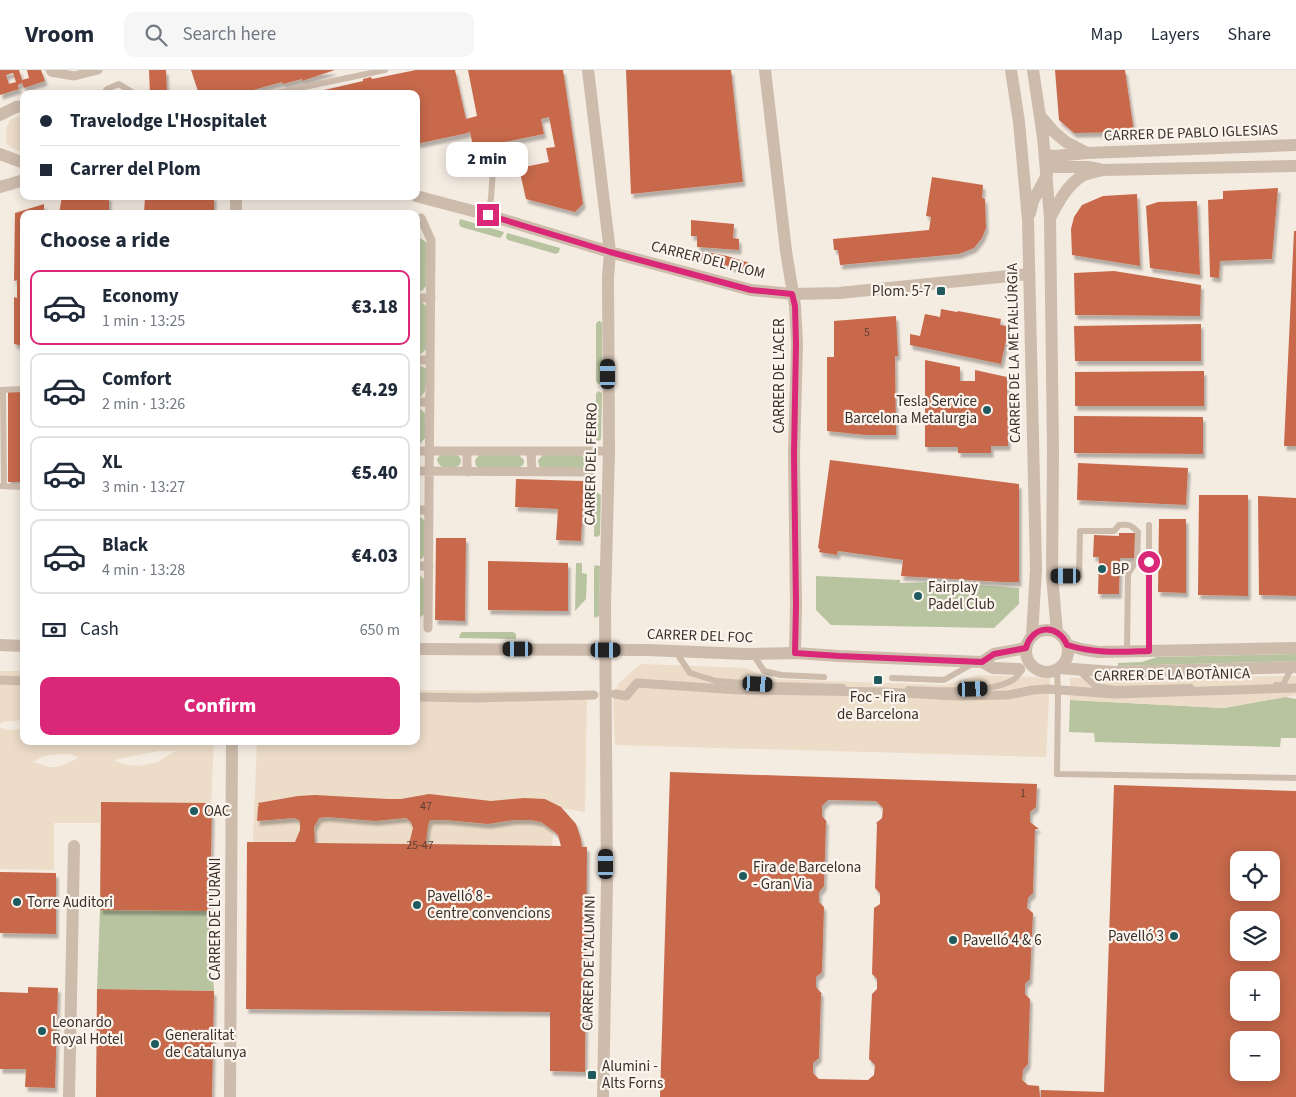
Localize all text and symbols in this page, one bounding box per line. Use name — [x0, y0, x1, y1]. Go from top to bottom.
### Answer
search box — [124, 12, 474, 57]
text: Vroom — [25, 17, 94, 52]
icon: search — [142, 21, 170, 49]
text: Search here — [182, 21, 276, 48]
text: Map — [1091, 22, 1123, 47]
text: Layers — [1151, 22, 1200, 47]
text: Share — [1228, 22, 1271, 47]
text: Travelodge L'Hospitalet — [70, 108, 267, 135]
street label: CARRER DE PABLO IGLESIAS — [1103, 119, 1279, 147]
callout: 2 min — [447, 142, 529, 178]
text: 2 min — [467, 148, 507, 170]
text: Carrer del Plom — [70, 156, 201, 183]
route end — [477, 204, 499, 226]
text: Choose a ride — [40, 224, 170, 256]
street label: CARRER DEL PLOM — [649, 236, 767, 284]
street label: CARRER DE LA METAL·LÚRGIA — [1002, 262, 1026, 443]
place label: Plom. 5-7 — [872, 281, 931, 302]
text: Economy — [102, 283, 179, 310]
icon: car — [42, 285, 87, 330]
marker: Plom. 5-7 — [935, 285, 947, 297]
text: €3.18 — [352, 294, 398, 321]
text: 1 min · 13:25 — [102, 310, 185, 332]
street label: CARRER DE L'ACER — [769, 318, 790, 434]
house number: 5 — [864, 324, 870, 341]
car — [600, 359, 615, 389]
text: Comfort — [102, 366, 172, 393]
icon: car — [42, 368, 87, 413]
text: €4.29 — [352, 377, 398, 404]
place label: Tesla Service Barcelona Metalurgia — [845, 391, 977, 429]
text: 2 min · 13:26 — [102, 393, 185, 415]
street label: CARRER DEL FERRO — [579, 402, 603, 526]
marker: Tesla Service Barcelona Metalurgia — [981, 404, 993, 416]
text: XL — [102, 449, 123, 476]
icon: car — [42, 451, 87, 496]
text: €5.40 — [352, 460, 398, 487]
text: 3 min · 13:27 — [102, 476, 185, 498]
text: Black — [102, 532, 148, 559]
icon: car — [42, 534, 87, 579]
text: €4.03 — [352, 543, 398, 570]
route start — [1138, 551, 1160, 573]
text: 4 min · 13:28 — [102, 559, 185, 581]
place label: BP — [1112, 559, 1129, 580]
marker: BP — [1096, 563, 1108, 575]
car — [1051, 569, 1081, 584]
place label: Fairplay Padel Club — [928, 577, 995, 615]
marker: Fairplay Padel Club — [912, 590, 924, 602]
icon: cash — [40, 616, 68, 644]
text: Cash — [80, 616, 119, 643]
text: 650 m — [360, 619, 400, 641]
street label: CARRER DEL FOC — [646, 624, 754, 648]
car — [503, 642, 533, 657]
car — [591, 643, 621, 658]
street label: CARRER DE LA BOTÀNICA — [1094, 663, 1251, 687]
marker: Foc - Fira de Barcelona — [872, 674, 884, 686]
car — [742, 676, 773, 692]
button: Confirm — [40, 677, 400, 735]
car — [957, 681, 988, 697]
place label: Foc - Fira de Barcelona — [837, 687, 919, 725]
house number: 1 — [1020, 785, 1026, 802]
house number: 47 — [420, 798, 432, 815]
place label: OAC — [204, 801, 231, 822]
marker: OAC — [188, 805, 200, 817]
house number: 25-47 — [406, 837, 434, 854]
car — [598, 849, 613, 879]
map controls — [1230, 851, 1280, 1081]
button: locate — [1230, 851, 1280, 901]
place label: Fira de Barcelona - Gran Via — [753, 857, 861, 895]
street label: CARRER DE L'URANI — [205, 858, 226, 981]
marker: Fira de Barcelona - Gran Via — [737, 870, 749, 882]
place label: Pavelló 8 - Centre convencions — [427, 886, 550, 924]
place label: Torre Auditori — [27, 892, 113, 913]
street label: CARRER DE L'ALUMINI — [577, 895, 601, 1031]
marker: Torre Auditori — [11, 896, 23, 908]
marker: Pavelló 8 - Centre convencions — [411, 899, 423, 911]
button: layers — [1230, 911, 1280, 961]
place label: Pavelló 3 — [1108, 926, 1164, 947]
place label: Pavelló 4 & 6 — [963, 930, 1042, 951]
marker: Pavelló 3 — [1168, 930, 1180, 942]
marker: Pavelló 4 & 6 — [947, 934, 959, 946]
button: + — [1230, 971, 1280, 1021]
place label: Leonardo Royal Hotel — [52, 1012, 124, 1050]
marker: Leonardo Royal Hotel — [36, 1025, 48, 1037]
place label: Generalitat de Catalunya — [165, 1025, 246, 1063]
button: − — [1230, 1031, 1280, 1081]
marker: Generalitat de Catalunya — [149, 1038, 161, 1050]
place label: Alumini - Alts Forns — [602, 1056, 663, 1094]
marker: Alumini - Alts Forns — [586, 1069, 598, 1081]

